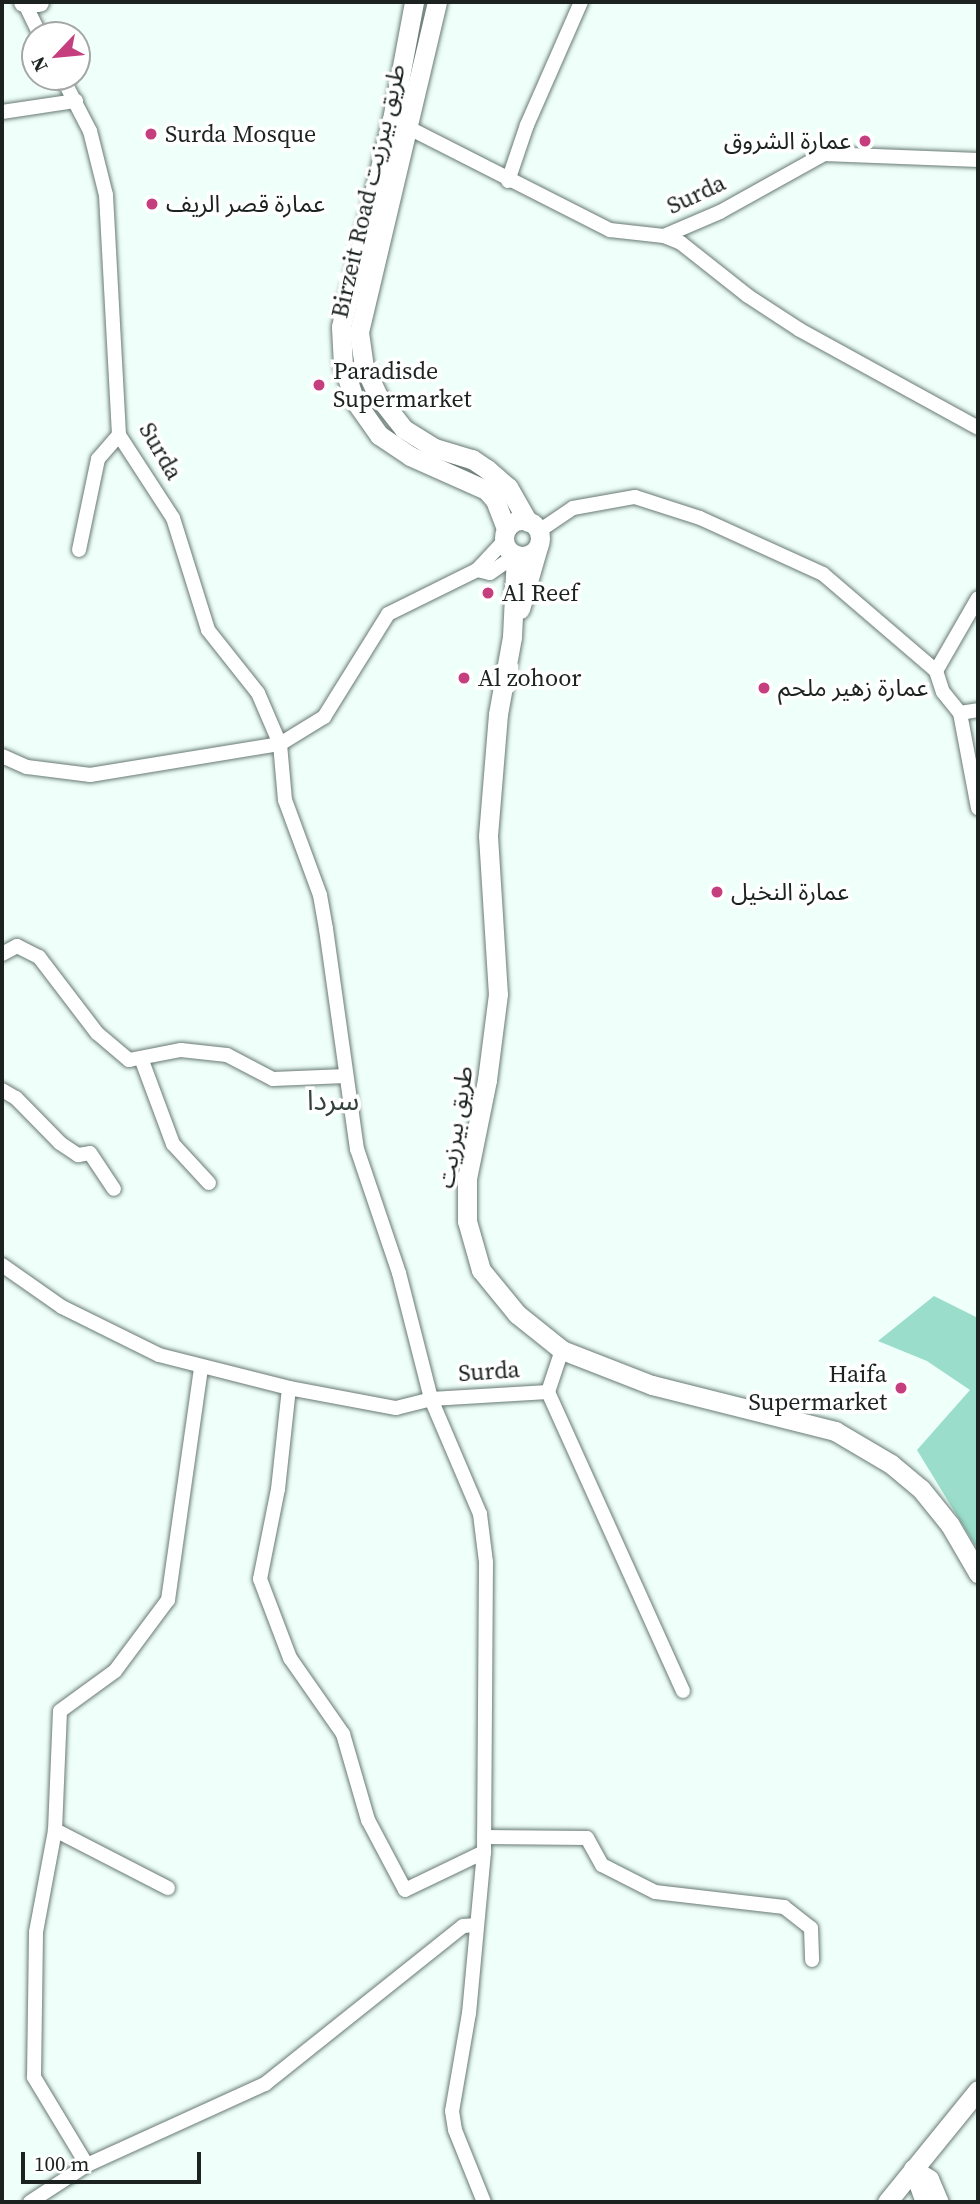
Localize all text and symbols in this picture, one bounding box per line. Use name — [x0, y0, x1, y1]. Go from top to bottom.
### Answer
north arrow — [21, 21, 91, 91]
text: N — [24, 52, 54, 76]
street label: Birzeit Road طريق بيرزيت — [325, 61, 411, 321]
place label: Surda Mosque — [165, 120, 316, 148]
marker: Surda Mosque — [143, 126, 159, 142]
place label: عمارة الشروق — [724, 127, 851, 155]
marker: عمارة الشروق — [857, 133, 873, 149]
street label: Surda — [662, 168, 730, 220]
place label: عمارة قصر الريف — [166, 190, 325, 218]
marker: عمارة قصر الريف — [144, 196, 160, 212]
place label: Paradisde Supermarket — [333, 357, 471, 413]
marker: Paradisde Supermarket — [311, 377, 327, 393]
street label: Surda — [133, 417, 189, 485]
place label: Al Reef — [502, 579, 579, 607]
marker: Al Reef — [480, 585, 496, 601]
place label: Al zohoor — [478, 664, 581, 692]
marker: Al zohoor — [456, 670, 472, 686]
place label: عمارة زهير ملحم — [778, 674, 928, 702]
marker: عمارة زهير ملحم — [756, 680, 772, 696]
place label: عمارة النخيل — [731, 878, 849, 906]
marker: عمارة النخيل — [709, 884, 725, 900]
street label: طريق بيرزيت — [431, 1064, 479, 1190]
district label: سردا — [307, 1083, 359, 1117]
street label: Surda — [457, 1354, 521, 1388]
place label: Haifa Supermarket — [749, 1360, 887, 1416]
marker: Haifa Supermarket — [893, 1380, 909, 1396]
scale bar — [24, 2138, 205, 2182]
text: 100 m — [34, 2149, 89, 2178]

